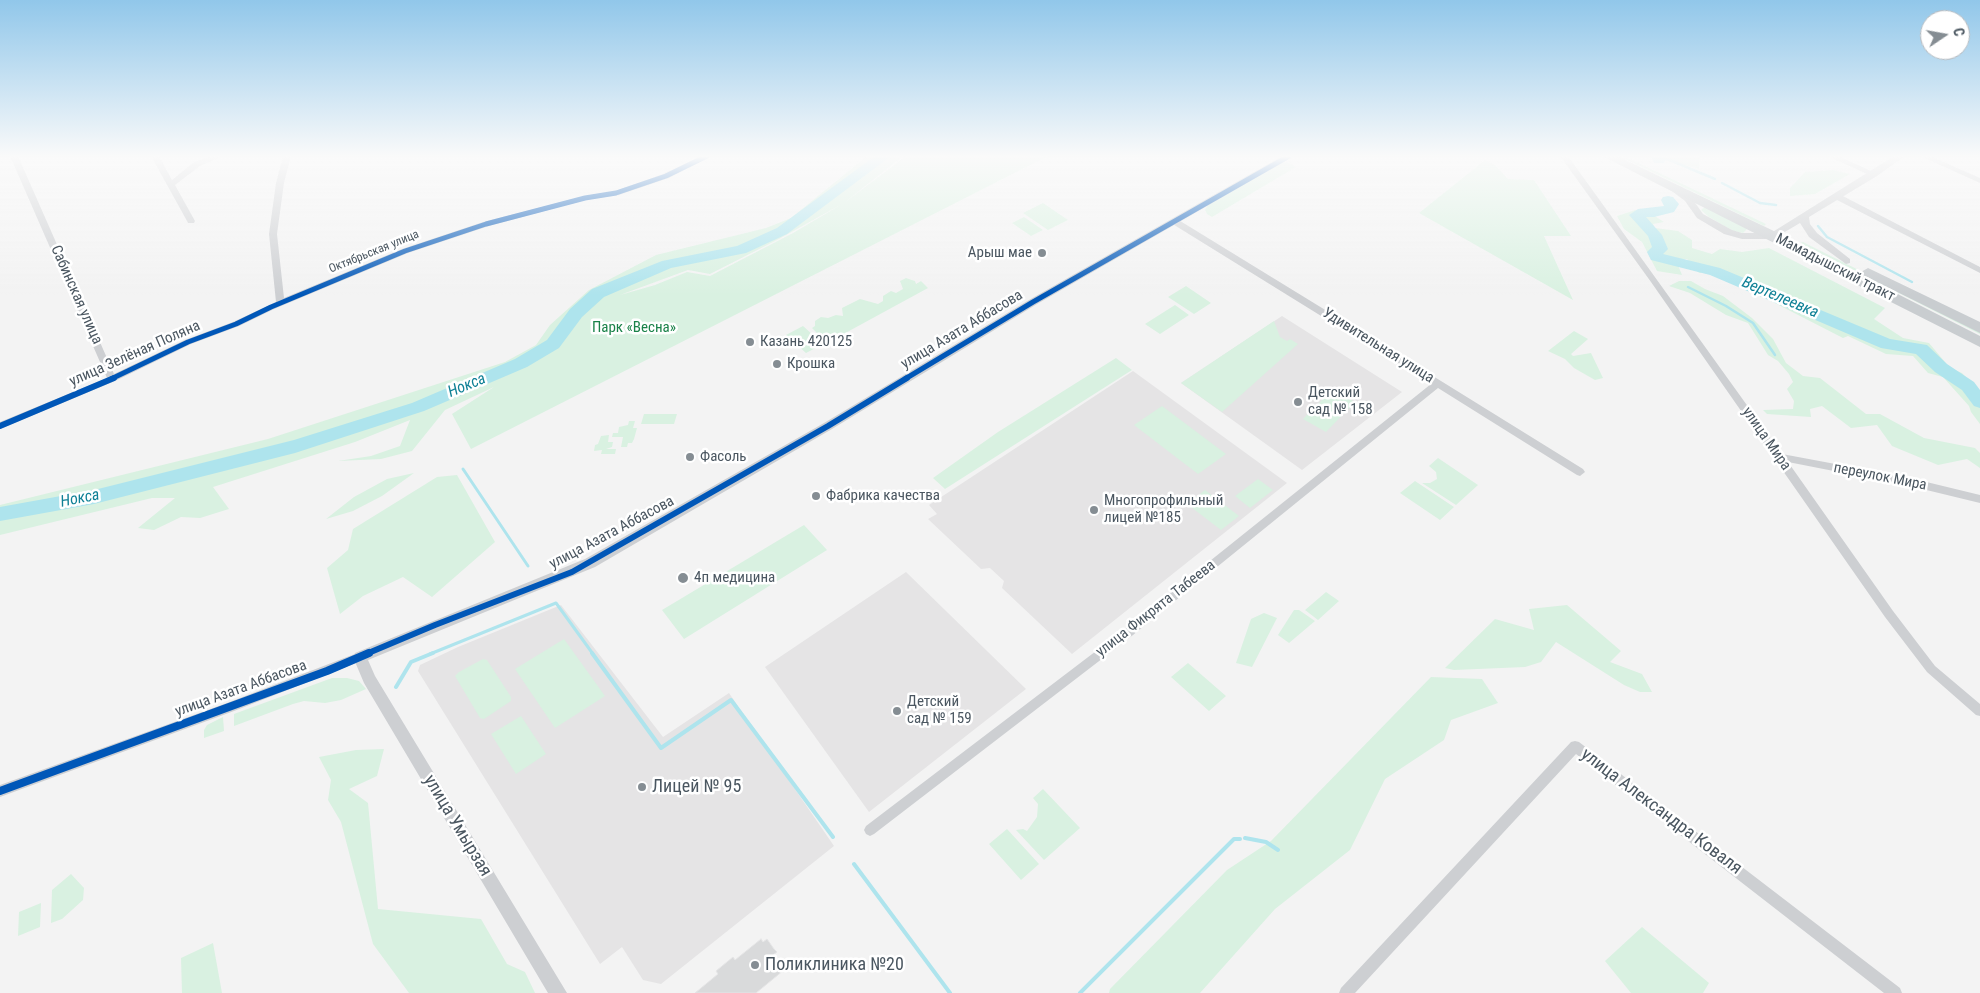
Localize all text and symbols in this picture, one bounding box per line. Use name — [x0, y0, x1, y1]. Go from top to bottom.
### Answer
north arrow — [1920, 10, 1970, 60]
text: С — [1950, 27, 1967, 38]
street label: Октябрьская улица — [327, 227, 421, 277]
street label: Мамадышский тракт — [1772, 230, 1898, 306]
street label: Сабинская улица — [46, 243, 106, 347]
place label: Арыш мае — [968, 244, 1032, 262]
marker: Арыш мае — [1036, 247, 1048, 259]
water label: Вертелеевка — [1739, 273, 1821, 323]
street label: улица Азата Аббасова — [898, 287, 1026, 373]
street label: Удивительная улица — [1319, 304, 1437, 388]
street label: улица Зелёная Поляна — [67, 317, 203, 391]
park label: Парк «Весна» — [592, 319, 676, 337]
place label: Казань 420125 — [760, 333, 852, 351]
marker: Казань 420125 — [744, 336, 756, 348]
place label: Крошка — [787, 355, 835, 373]
marker: Крошка — [771, 358, 783, 370]
water label: Нокса — [445, 369, 489, 403]
place label: Детский сад № 158 — [1308, 384, 1373, 419]
marker: Детский сад № 158 — [1292, 396, 1304, 408]
street label: улица Мира — [1738, 404, 1794, 474]
place label: Фасоль — [700, 448, 747, 466]
marker: Фасоль — [684, 451, 696, 463]
street label: переулок Мира — [1832, 459, 1928, 495]
water label: Нокса — [59, 486, 101, 512]
place label: Фабрика качества — [826, 487, 940, 505]
marker: Фабрика качества — [810, 490, 822, 502]
place label: Многопрофильный лицей №185 — [1104, 492, 1223, 527]
street label: улица Азата Аббасова — [547, 493, 677, 573]
marker: Многопрофильный лицей №185 — [1088, 504, 1100, 516]
street label: улица Фикрята Табеева — [1093, 557, 1219, 661]
place label: 4п медицина — [694, 569, 775, 587]
marker: 4п медицина — [676, 571, 690, 585]
street label: улица Азата Аббасова — [173, 657, 309, 721]
place label: Детский сад № 159 — [907, 693, 972, 728]
marker: Детский сад № 159 — [891, 705, 903, 717]
street label: улица Александра Коваля — [1576, 744, 1746, 880]
street label: улица Умырзая — [418, 771, 496, 881]
place label: Лицей № 95 — [652, 776, 741, 798]
marker: Лицей № 95 — [636, 781, 648, 793]
place label: Поликлиника №20 — [765, 954, 904, 976]
marker: Поликлиника №20 — [749, 959, 761, 971]

